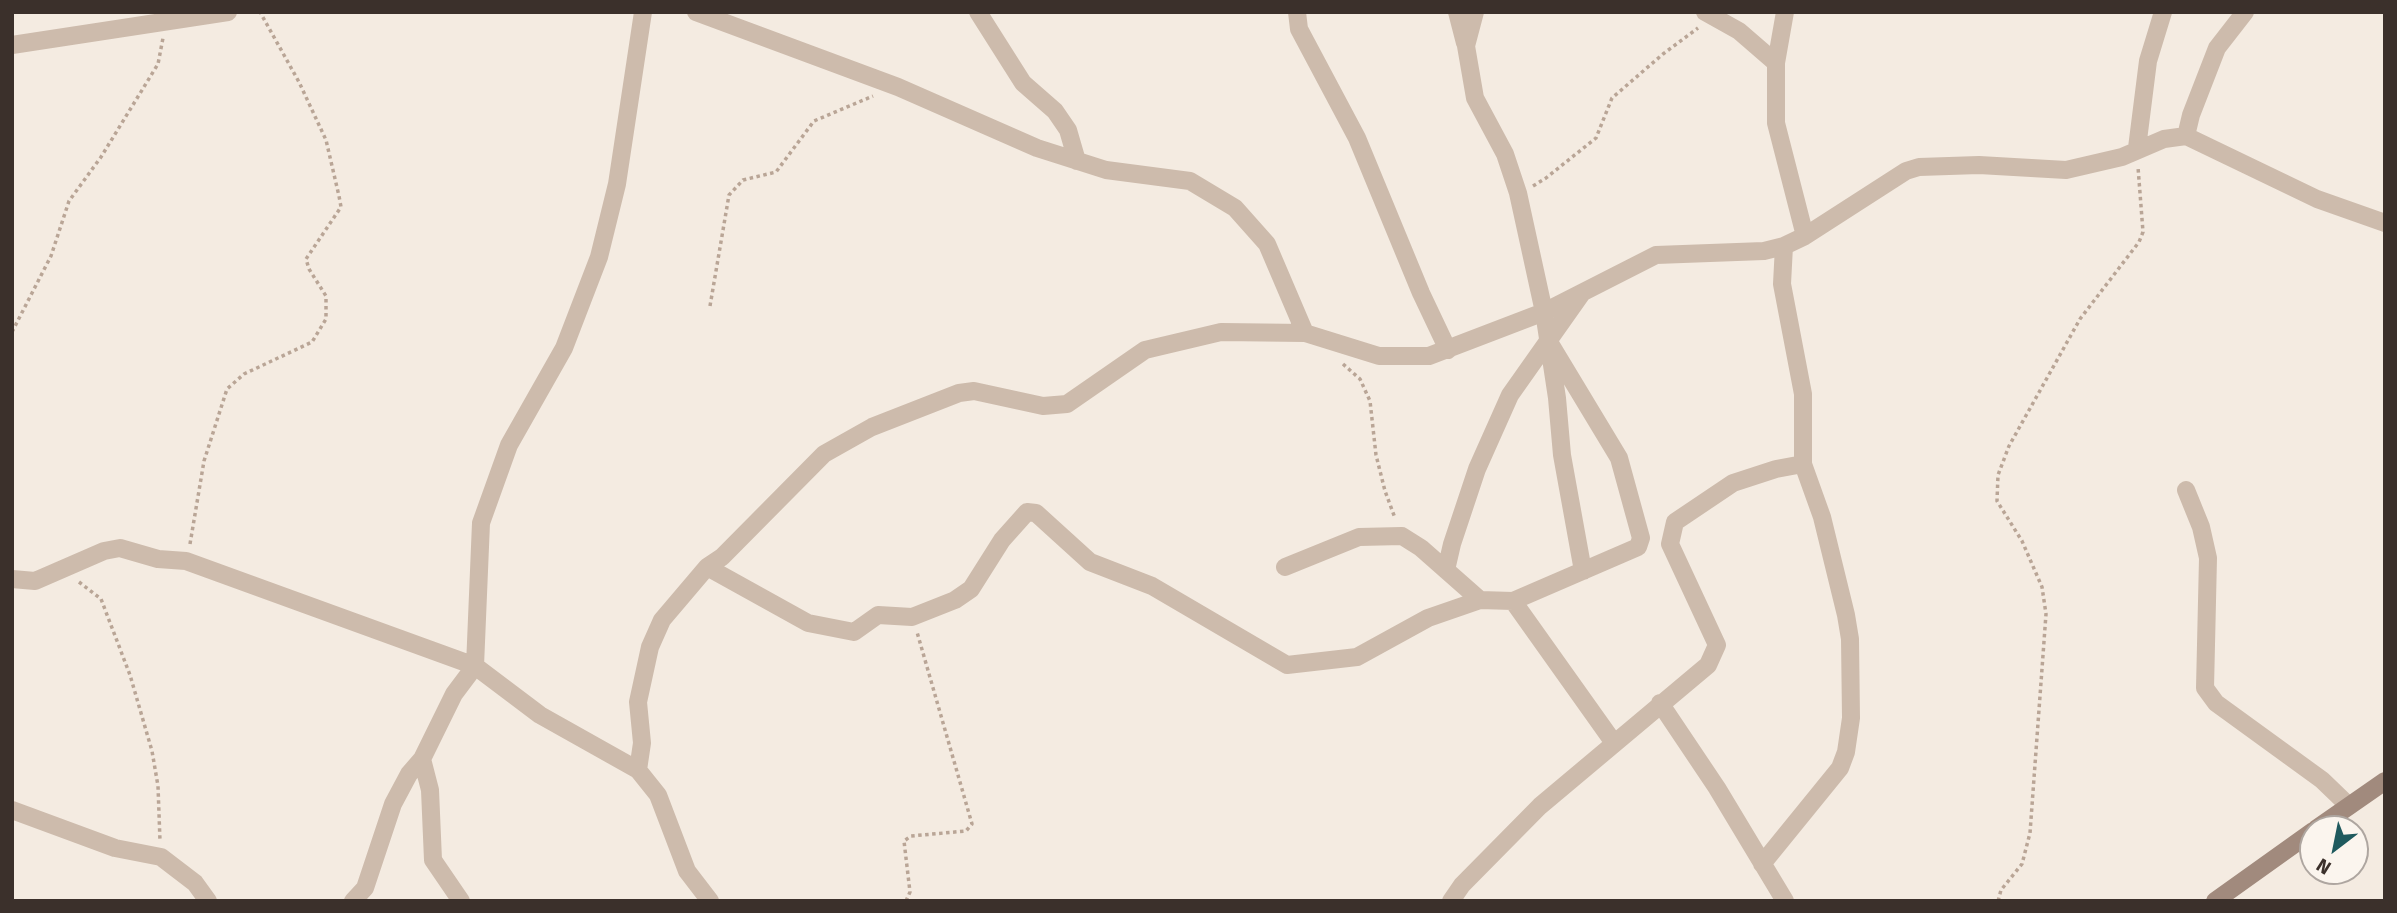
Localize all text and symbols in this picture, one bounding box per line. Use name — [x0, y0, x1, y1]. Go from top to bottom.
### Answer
north arrow — [2299, 815, 2369, 885]
text: N — [2312, 853, 2335, 880]

